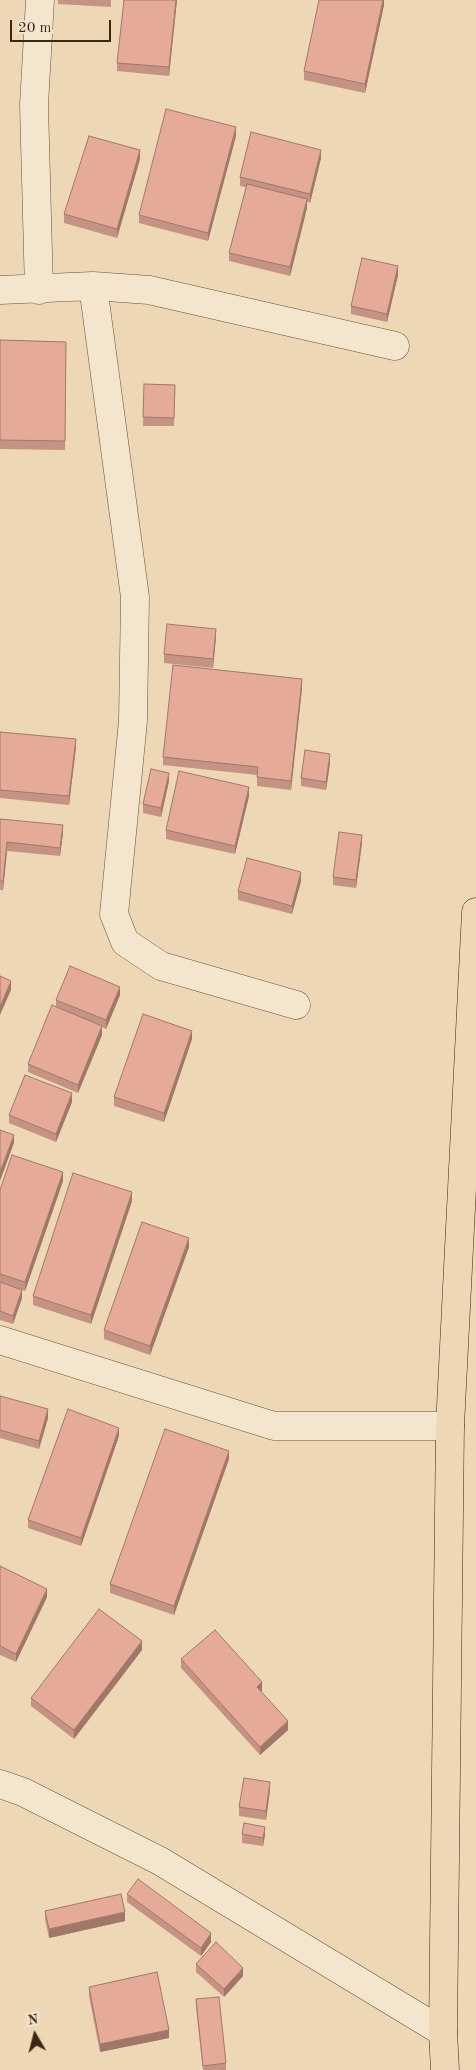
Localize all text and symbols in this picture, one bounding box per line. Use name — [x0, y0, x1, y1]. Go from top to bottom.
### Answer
scale bar — [12, 10, 114, 42]
text: 20 m — [18, 21, 52, 36]
north arrow — [10, 2010, 60, 2060]
text: N — [27, 2012, 39, 2028]

